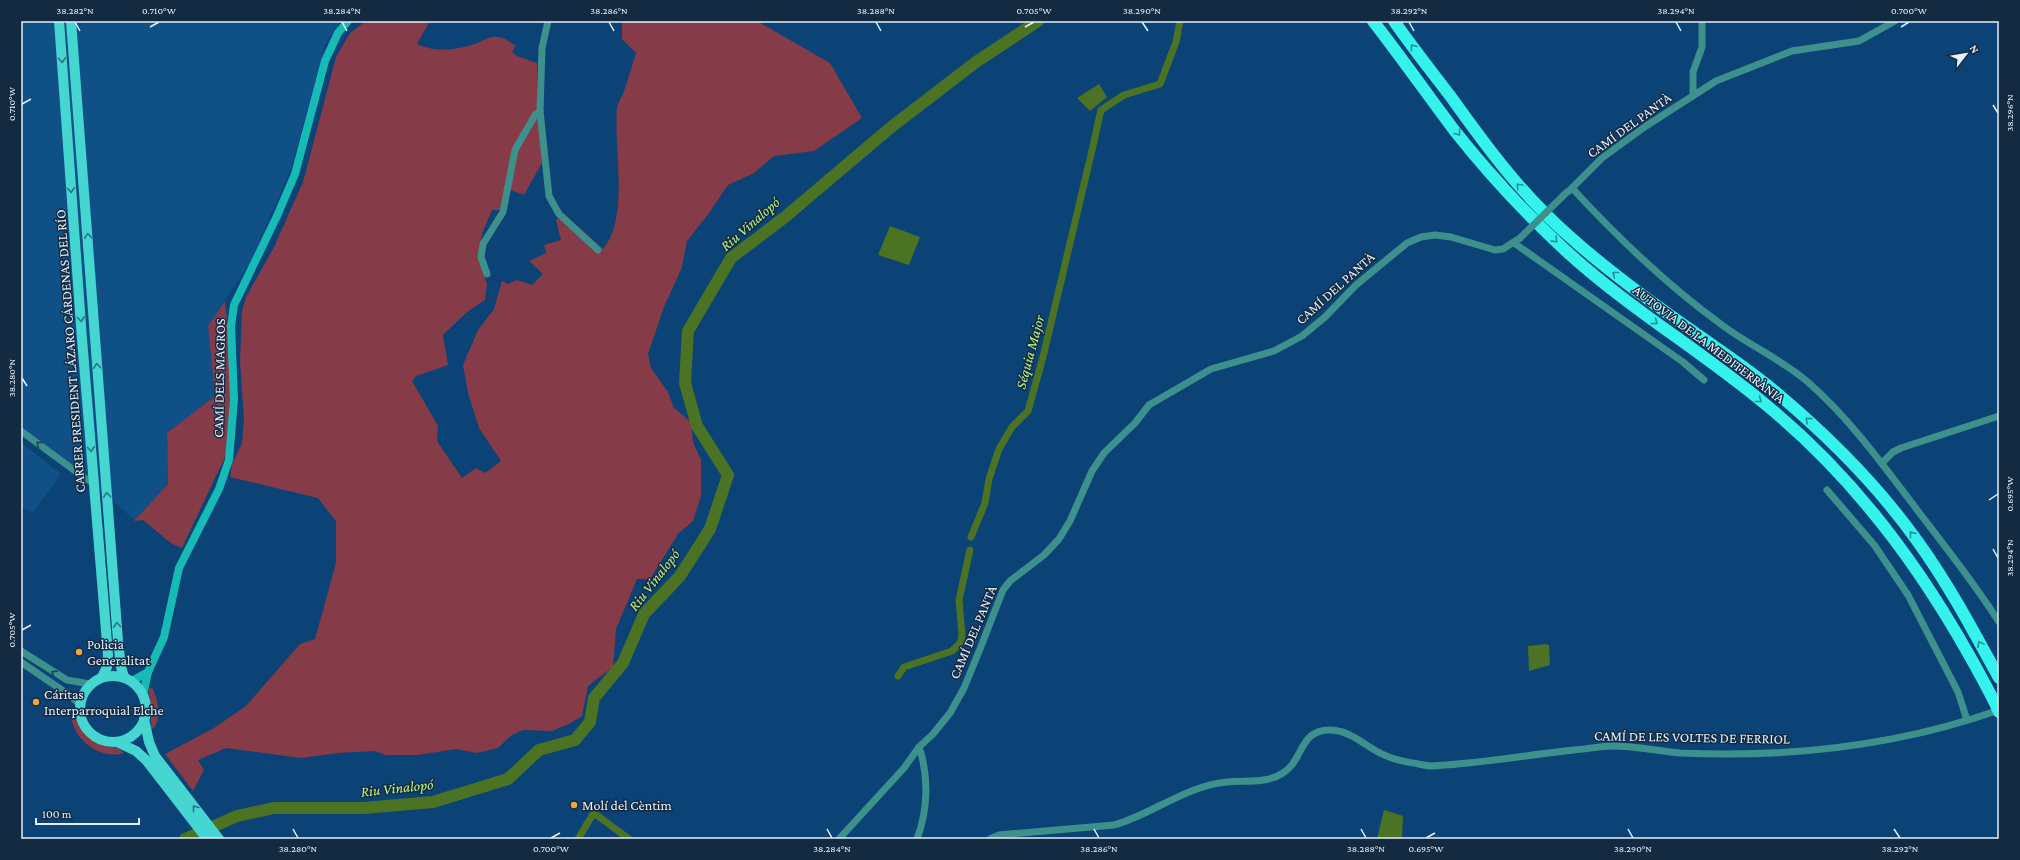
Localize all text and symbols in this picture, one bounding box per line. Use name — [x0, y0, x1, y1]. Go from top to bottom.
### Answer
text: 38.282°N — [56, 5, 94, 16]
text: 0.710°W — [142, 5, 177, 16]
text: 38.284°N — [323, 5, 361, 16]
text: 38.286°N — [590, 5, 628, 16]
text: 38.288°N — [857, 5, 895, 16]
text: 0.705°W — [1017, 5, 1052, 16]
text: 38.290°N — [1123, 5, 1161, 16]
text: 38.292°N — [1391, 5, 1428, 16]
text: 38.294°N — [1657, 5, 1695, 16]
text: 0.700°W — [1891, 5, 1928, 16]
north arrow — [1946, 34, 1986, 74]
text: N — [1967, 43, 1982, 56]
one-way arrow — [1411, 44, 1418, 51]
one-way arrow — [57, 57, 66, 63]
text: 0.710°W — [6, 86, 17, 121]
street label: CAMÍ DEL PANTÀ — [1584, 89, 1674, 161]
text: 38.296°N — [2004, 94, 2015, 131]
one-way arrow — [1453, 129, 1460, 136]
one-way arrow — [1517, 183, 1524, 191]
one-way arrow — [67, 187, 76, 193]
water label: Riu Vinalopó — [717, 194, 784, 255]
street label: CARRER PRESIDENT LÁZARO CÁRDENAS DEL RÍO — [52, 209, 88, 493]
one-way arrow — [83, 233, 92, 239]
one-way arrow — [1550, 235, 1557, 242]
street label: CAMÍ DEL PANTÀ — [1293, 249, 1378, 327]
one-way arrow — [1612, 272, 1619, 279]
street label: AUTOVIA DE LA MEDITERRÀNIA — [1630, 282, 1788, 406]
water label: Séquia Major — [1012, 313, 1049, 391]
one-way arrow — [76, 316, 85, 322]
one-way arrow — [1651, 317, 1658, 325]
street label: CAMÍ DELS MAGROS — [210, 318, 228, 438]
text: 38.280°N — [6, 358, 17, 397]
one-way arrow — [93, 363, 102, 369]
one-way arrow — [1755, 395, 1762, 402]
one-way arrow — [1805, 418, 1812, 425]
one-way arrow — [37, 442, 44, 449]
one-way arrow — [87, 446, 96, 452]
text: 0.695°W — [2004, 476, 2015, 511]
one-way arrow — [102, 492, 111, 498]
one-way arrow — [1910, 531, 1917, 538]
text: 38.294°N — [2004, 539, 2015, 577]
water label: Riu Vinalopó — [625, 546, 684, 614]
street label: CAMÍ DEL PANTÀ — [946, 583, 1000, 681]
text: 0.705°W — [6, 612, 17, 647]
one-way arrow — [112, 622, 121, 628]
place label: Policia Generalitat — [87, 636, 150, 668]
one-way arrow — [1978, 641, 1985, 648]
marker: Policia Generalitat — [74, 647, 84, 657]
one-way arrow — [51, 670, 58, 678]
place label: Cáritas Interparroquial Elche — [44, 686, 164, 718]
marker: Cáritas Interparroquial Elche — [31, 697, 41, 707]
street label: CAMÍ DE LES VOLTES DE FERRIOL — [1594, 727, 1790, 747]
water label: Riu Vinalopó — [360, 776, 435, 801]
place label: Molí del Cèntim — [582, 797, 672, 813]
scale bar — [36, 800, 139, 826]
marker: Molí del Cèntim — [569, 800, 579, 810]
one-way arrow — [193, 806, 200, 813]
text: 100 m — [42, 807, 72, 821]
text: 38.280°N — [279, 843, 318, 854]
text: 0.700°W — [533, 843, 570, 854]
text: 38.284°N — [813, 843, 851, 854]
text: 38.286°N — [1080, 843, 1118, 854]
text: 38.288°N — [1347, 843, 1385, 854]
text: 0.695°W — [1409, 843, 1444, 854]
text: 38.290°N — [1614, 843, 1652, 854]
text: 38.292°N — [1882, 843, 1919, 854]

